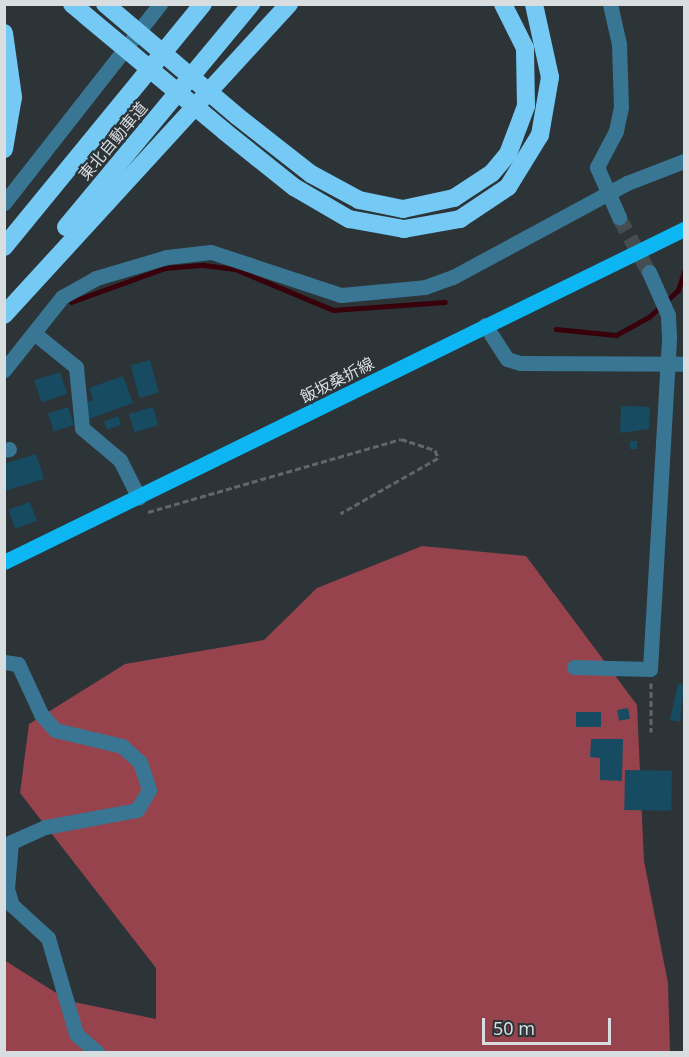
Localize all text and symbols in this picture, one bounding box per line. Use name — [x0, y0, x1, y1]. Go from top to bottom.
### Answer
street label: 東北自動車道 — [75, 98, 151, 184]
street label: 飯坂桑折線 — [297, 353, 377, 407]
scale bar — [485, 1006, 614, 1044]
text: 50 m — [493, 1016, 535, 1040]

